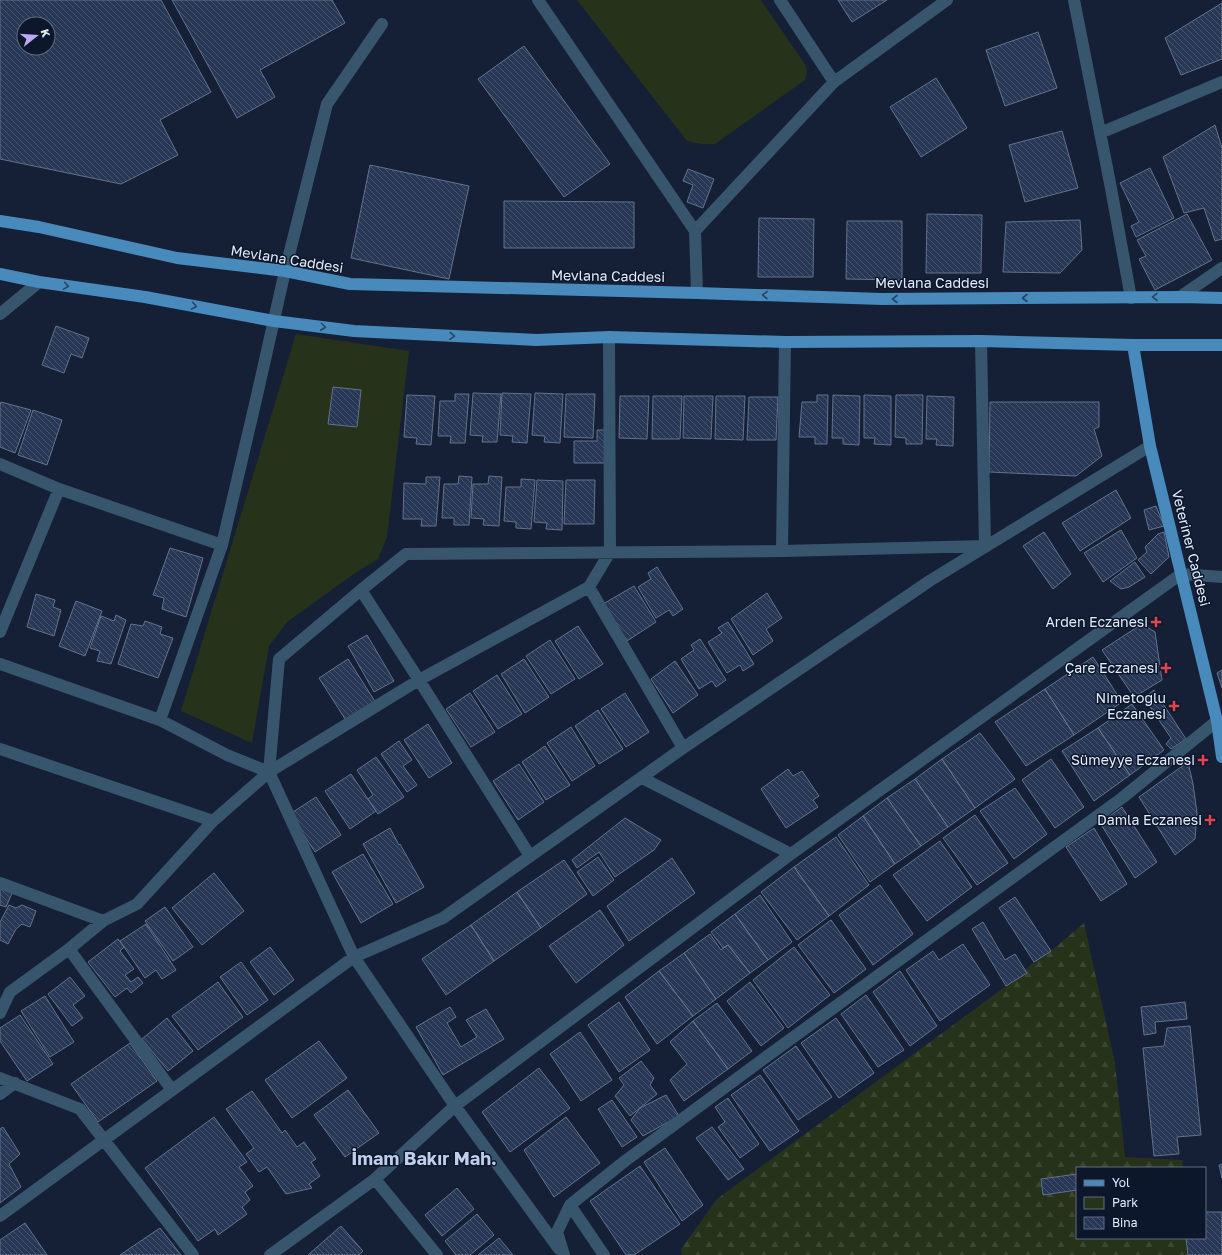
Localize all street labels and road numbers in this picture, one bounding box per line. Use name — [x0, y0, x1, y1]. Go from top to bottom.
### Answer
street label: Mevlana Caddesi — [229, 241, 345, 276]
street label: Mevlana Caddesi — [551, 266, 665, 285]
street label: Mevlana Caddesi — [875, 274, 989, 291]
street label: Veteriner Caddesi — [1169, 488, 1214, 608]

